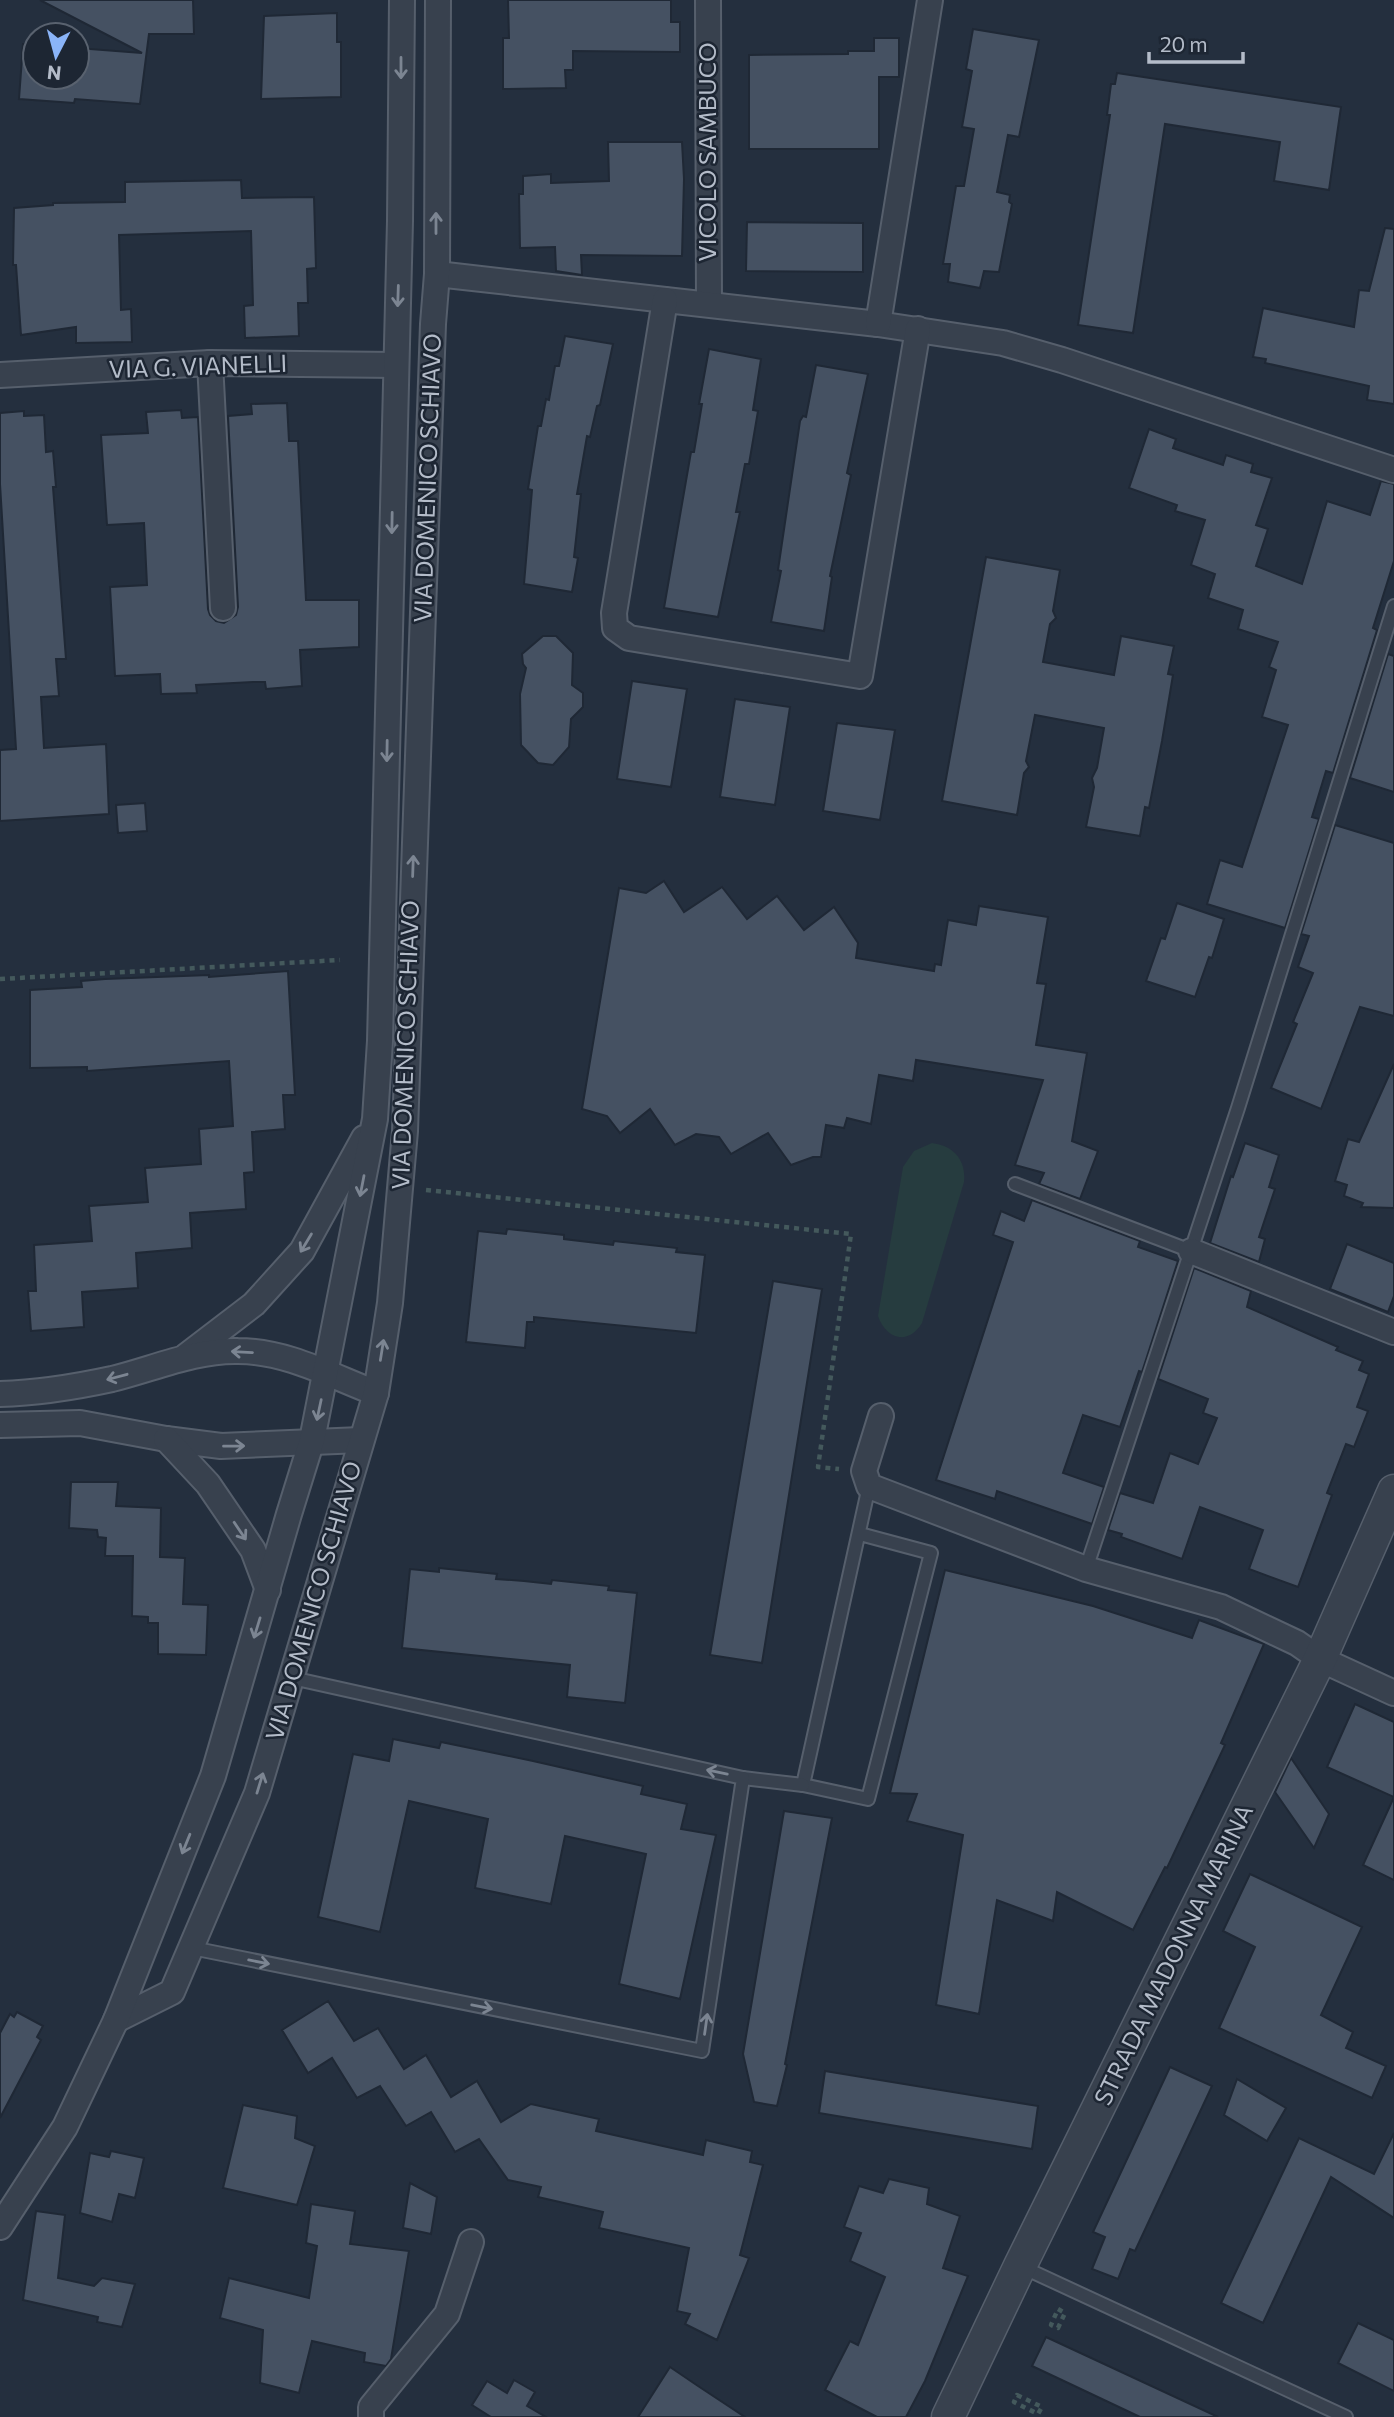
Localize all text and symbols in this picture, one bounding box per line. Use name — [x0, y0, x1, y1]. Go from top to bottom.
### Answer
north arrow — [21, 21, 91, 91]
scale bar — [1149, 21, 1244, 65]
text: 20 m — [1160, 31, 1208, 56]
street label: VICOLO SAMBUCO — [692, 42, 721, 262]
one-way arrow — [394, 56, 408, 79]
text: N — [46, 61, 62, 86]
one-way arrow — [429, 212, 443, 235]
one-way arrow — [392, 284, 405, 307]
street label: VIA DOMENICO SCHIAVO — [407, 333, 446, 623]
street label: VIA G. VIANELLI — [108, 348, 288, 383]
one-way arrow — [386, 511, 399, 534]
one-way arrow — [380, 739, 394, 762]
one-way arrow — [407, 855, 420, 878]
street label: VIA DOMENICO SCHIAVO — [385, 900, 424, 1190]
one-way arrow — [355, 1174, 368, 1197]
one-way arrow — [298, 1233, 312, 1253]
one-way arrow — [376, 1339, 389, 1362]
one-way arrow — [230, 1346, 253, 1359]
one-way arrow — [106, 1371, 129, 1384]
one-way arrow — [311, 1398, 325, 1421]
one-way arrow — [223, 1439, 246, 1452]
street label: VIA DOMENICO SCHIAVO — [259, 1457, 366, 1744]
one-way arrow — [233, 1520, 247, 1540]
one-way arrow — [249, 1617, 262, 1639]
one-way arrow — [706, 1764, 729, 1778]
one-way arrow — [254, 1773, 267, 1795]
street label: STRADA MADONNA MARINA — [1087, 1799, 1258, 2109]
one-way arrow — [178, 1833, 191, 1855]
one-way arrow — [247, 1955, 270, 1969]
one-way arrow — [470, 2000, 493, 2014]
one-way arrow — [700, 2014, 713, 2036]

